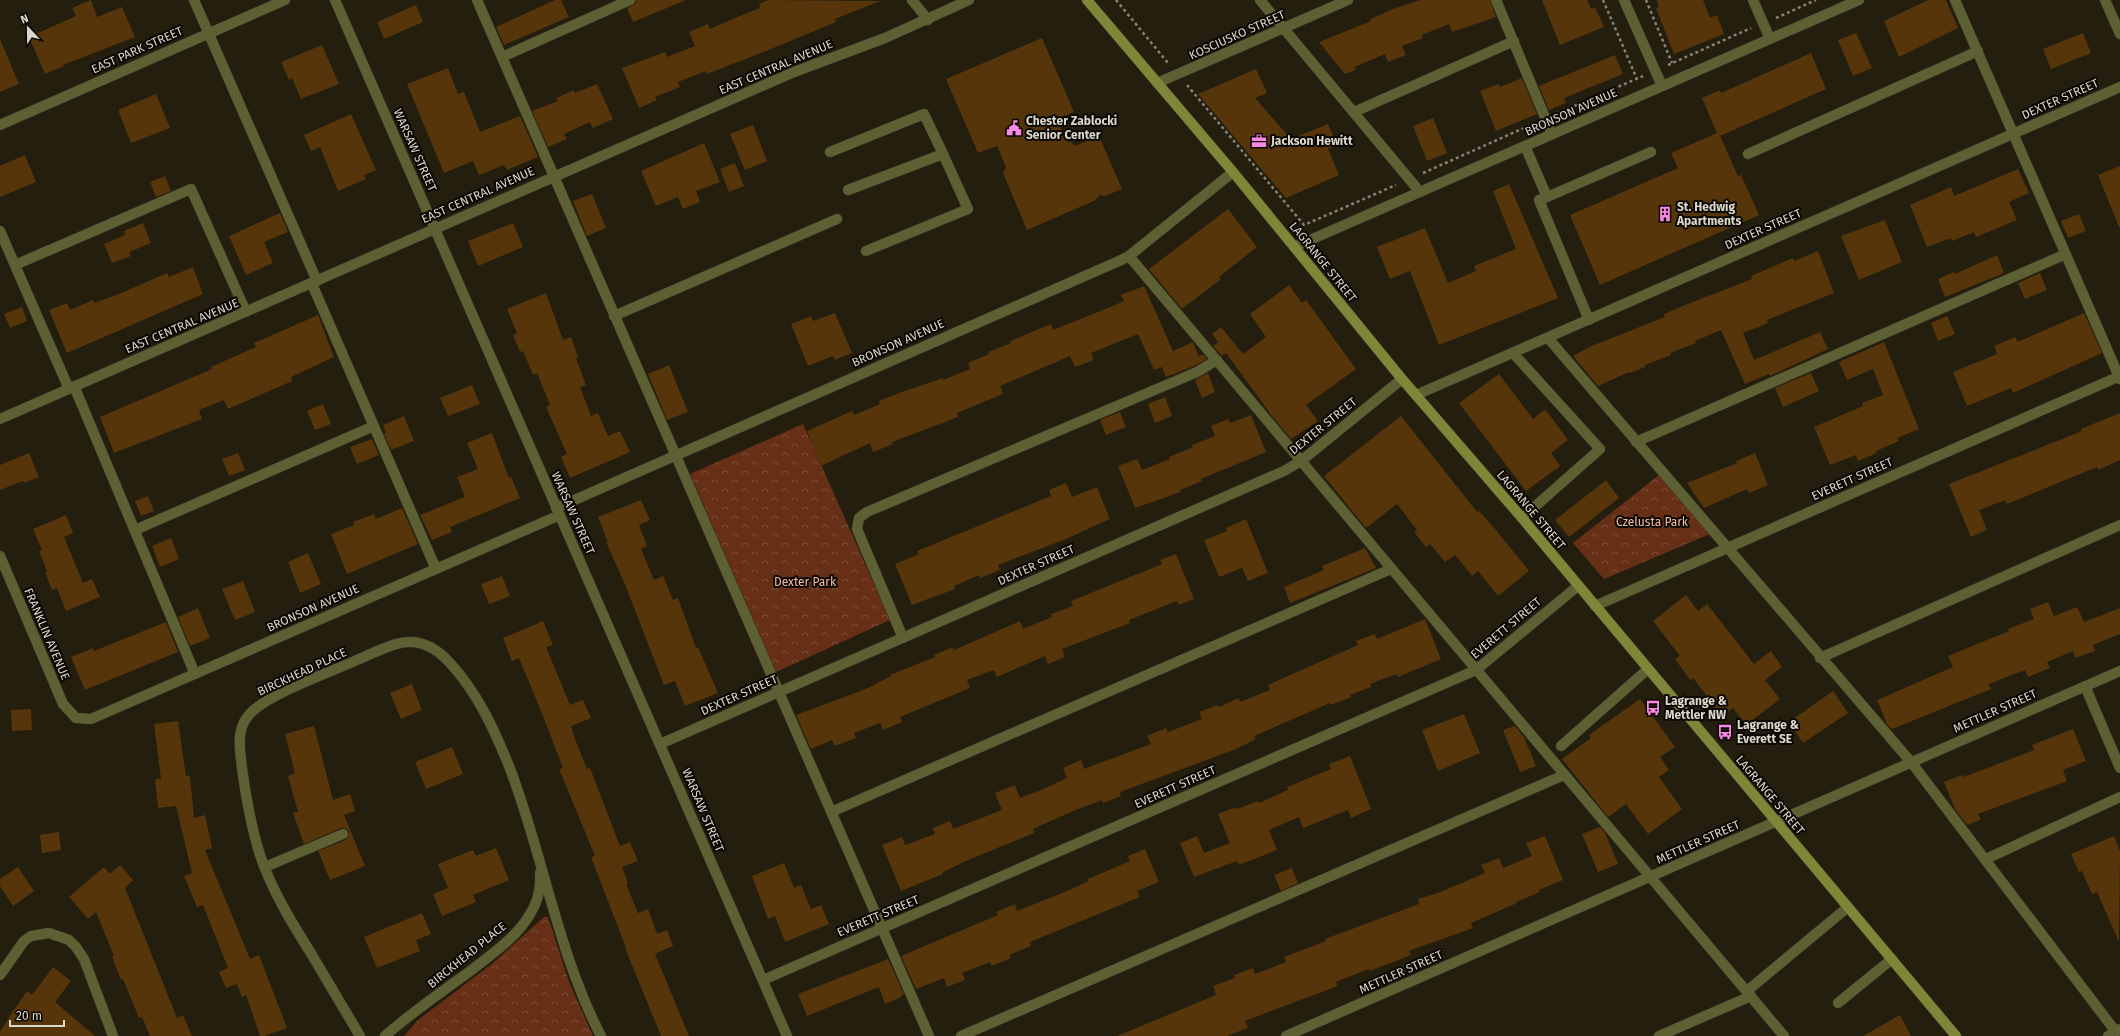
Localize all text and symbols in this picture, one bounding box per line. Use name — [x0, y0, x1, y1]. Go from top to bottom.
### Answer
street label: KOSCIUSKO STREET — [1187, 7, 1288, 62]
north arrow — [8, 8, 48, 48]
text: N — [19, 12, 30, 27]
street label: EAST PARK STREET — [89, 23, 186, 76]
street label: EAST CENTRAL AVENUE — [717, 37, 835, 97]
street label: DEXTER STREET — [2019, 76, 2101, 122]
street label: BRONSON AVENUE — [1523, 85, 1619, 139]
street label: WARSAW STREET — [390, 106, 440, 194]
place label: Chester Zablocki Senior Center — [1026, 114, 1117, 142]
public building icon: Chester Zablocki Senior Center — [1005, 119, 1023, 137]
office icon: Jackson Hewitt — [1250, 132, 1268, 150]
place label: Jackson Hewitt — [1270, 134, 1353, 148]
street label: EAST CENTRAL AVENUE — [419, 164, 537, 226]
place label: St. Hedwig Apartments — [1676, 200, 1741, 228]
building icon: St. Hedwig Apartments — [1656, 205, 1674, 223]
street label: DEXTER STREET — [1722, 206, 1804, 252]
street label: LAGRANGE STREET — [1287, 219, 1360, 305]
street label: EAST CENTRAL AVENUE — [123, 296, 241, 356]
street label: BRONSON AVENUE — [850, 316, 946, 370]
street label: DEXTER STREET — [1287, 394, 1360, 457]
street label: EVERETT STREET — [1809, 454, 1896, 503]
street label: LAGRANGE STREET — [1494, 468, 1569, 553]
street label: WARSAW STREET — [548, 469, 598, 557]
park label: Czelusta Park — [1616, 515, 1689, 529]
street label: DEXTER STREET — [995, 542, 1077, 588]
park label: Dexter Park — [774, 575, 837, 589]
street label: BRONSON AVENUE — [265, 581, 361, 635]
street label: FRANKLIN AVENUE — [21, 586, 73, 682]
street label: EVERETT STREET — [1468, 594, 1545, 662]
street label: BIRCKHEAD PLACE — [255, 645, 349, 699]
street label: DEXTER STREET — [698, 672, 780, 718]
street label: METTLER STREET — [1951, 686, 2040, 736]
place label: Lagrange & Mettler NW — [1665, 694, 1727, 722]
bus stop icon: Lagrange & Mettler NW — [1644, 699, 1662, 717]
place label: Lagrange & Everett SE — [1737, 718, 1799, 746]
bus stop icon: Lagrange & Everett SE — [1716, 723, 1734, 741]
street label: LAGRANGE STREET — [1733, 753, 1808, 838]
street label: EVERETT STREET — [1132, 762, 1219, 811]
street label: WARSAW STREET — [679, 766, 727, 855]
street label: METTLER STREET — [1654, 817, 1743, 867]
street label: EVERETT STREET — [835, 892, 922, 940]
street label: BIRCKHEAD PLACE — [425, 919, 509, 991]
street label: METTLER STREET — [1357, 947, 1446, 997]
scale bar — [10, 1002, 64, 1028]
text: 20 m — [16, 1009, 42, 1023]

